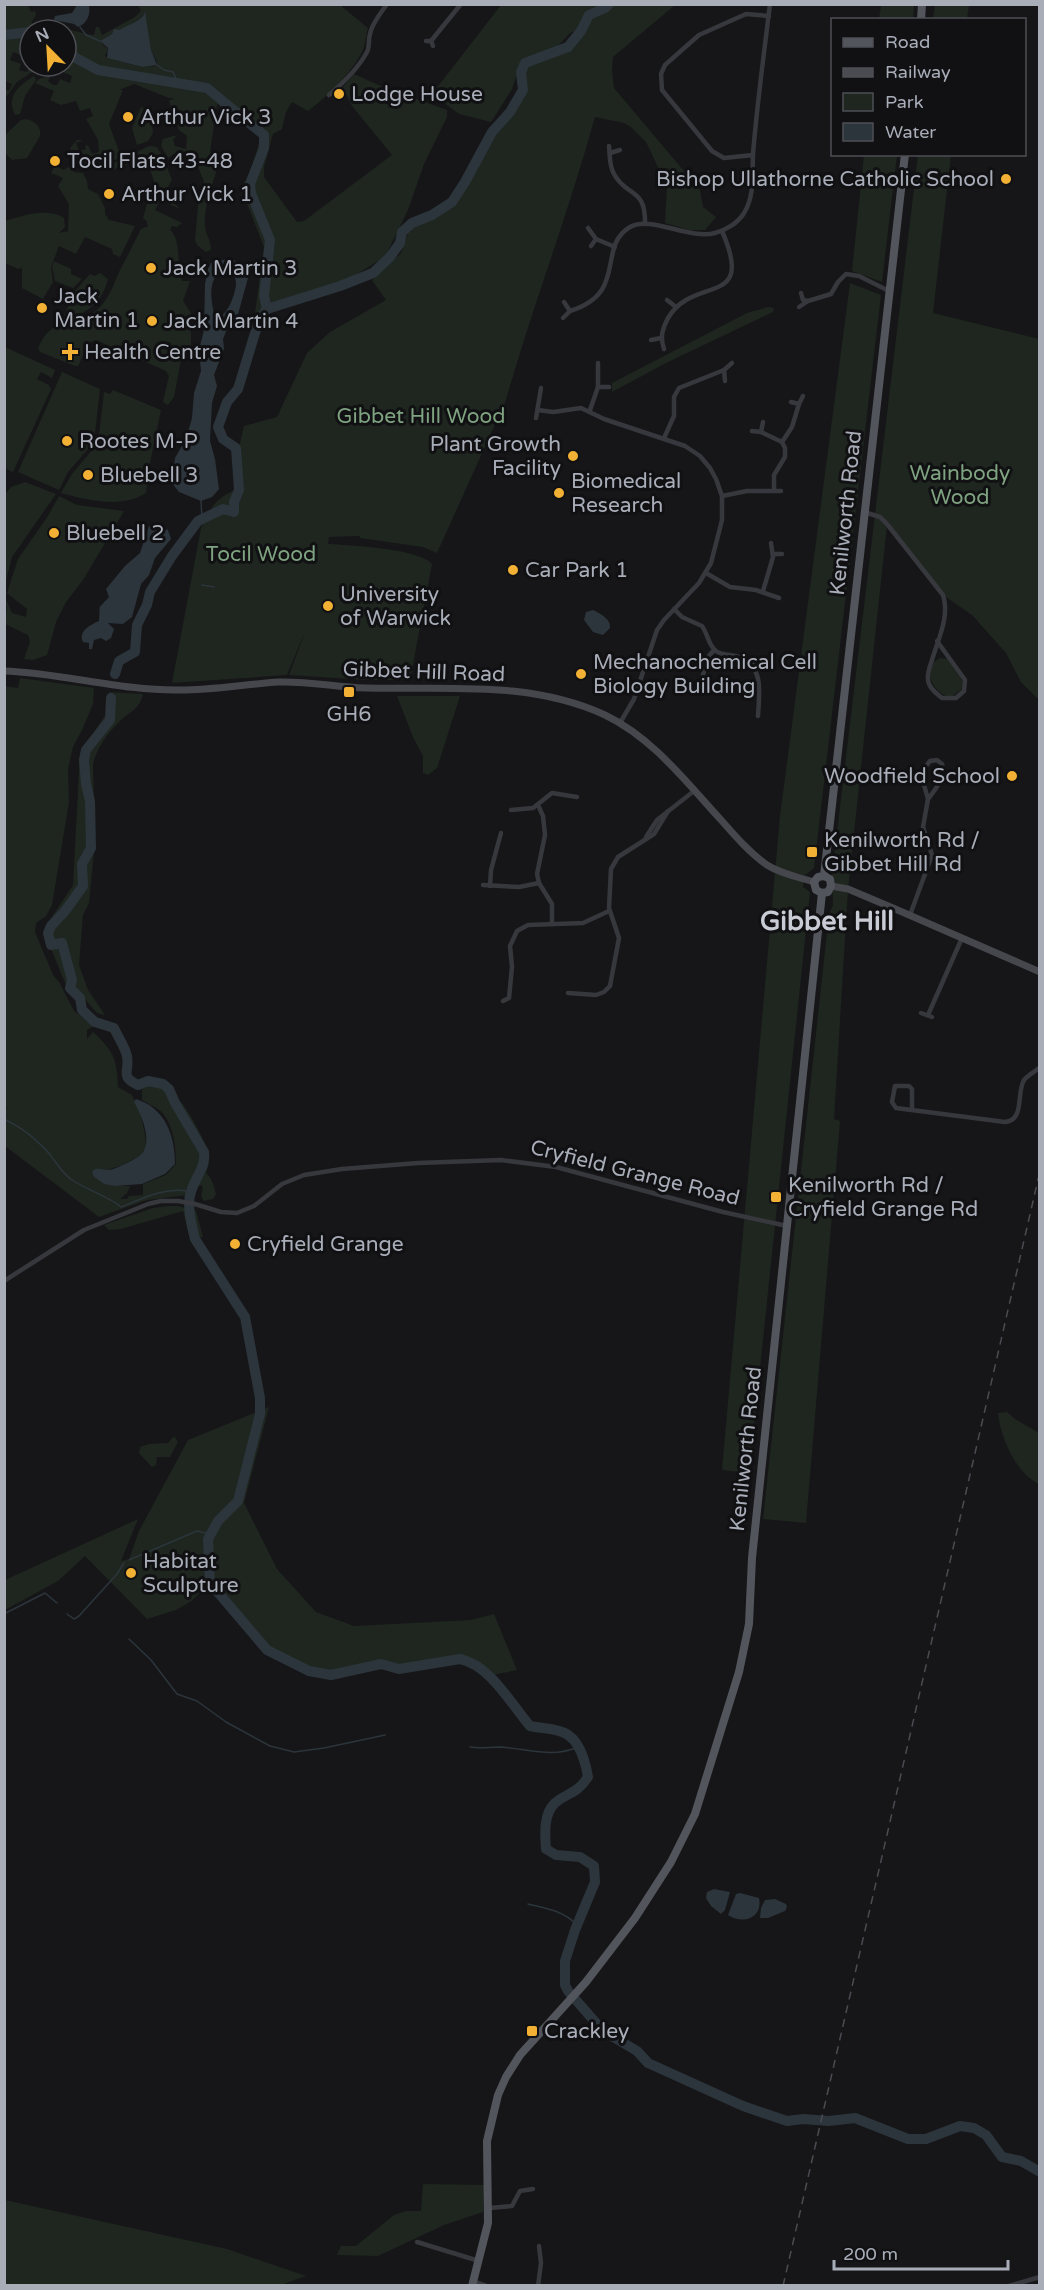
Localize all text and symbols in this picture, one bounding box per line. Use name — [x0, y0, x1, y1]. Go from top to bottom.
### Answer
north arrow — [18, 18, 78, 78]
legend — [831, 18, 1026, 156]
text: N — [32, 23, 52, 47]
text: Road — [885, 31, 930, 53]
text: Railway — [885, 61, 951, 83]
place label: Lodge House — [351, 82, 483, 107]
marker: Lodge House — [332, 87, 346, 101]
text: Park — [885, 91, 924, 113]
place label: Arthur Vick 3 — [140, 105, 271, 130]
marker: Arthur Vick 3 — [121, 110, 135, 124]
text: Water — [885, 121, 936, 143]
place label: Tocil Flats 43-48 — [67, 149, 233, 174]
marker: Tocil Flats 43-48 — [48, 154, 62, 168]
place label: Bishop Ullathorne Catholic School — [656, 167, 994, 192]
marker: Bishop Ullathorne Catholic School — [999, 172, 1013, 186]
place label: Arthur Vick 1 — [121, 182, 252, 207]
marker: Arthur Vick 1 — [102, 187, 116, 201]
place label: Jack Martin 3 — [163, 256, 298, 281]
marker: Jack Martin 3 — [144, 261, 158, 275]
place label: Jack Martin 1 — [54, 284, 139, 333]
marker: Jack Martin 1 — [35, 301, 49, 315]
place label: Jack Martin 4 — [164, 309, 299, 334]
marker: Jack Martin 4 — [145, 314, 159, 328]
place label: Health Centre — [84, 340, 221, 365]
marker: Health Centre — [61, 343, 79, 361]
park label: Gibbet Hill Wood — [337, 404, 505, 429]
place label: Rootes M-P — [79, 429, 198, 454]
street label: Kenilworth Road — [825, 429, 867, 597]
place label: Plant Growth Facility — [430, 432, 561, 481]
marker: Rootes M-P — [60, 434, 74, 448]
marker: Plant Growth Facility — [566, 449, 580, 463]
park label: Wainbody Wood — [910, 461, 1010, 510]
place label: Bluebell 3 — [100, 463, 199, 488]
marker: Bluebell 3 — [81, 468, 95, 482]
place label: Biomedical Research — [571, 469, 681, 518]
marker: Biomedical Research — [552, 486, 566, 500]
place label: Bluebell 2 — [66, 521, 165, 546]
marker: Bluebell 2 — [47, 526, 61, 540]
park label: Tocil Wood — [206, 542, 316, 567]
place label: Car Park 1 — [525, 558, 628, 583]
marker: Car Park 1 — [506, 563, 520, 577]
place label: University of Warwick — [340, 582, 451, 631]
marker: University of Warwick — [321, 599, 335, 613]
place label: Mechanochemical Cell Biology Building — [593, 650, 817, 699]
street label: Gibbet Hill Road — [342, 657, 506, 687]
marker: Mechanochemical Cell Biology Building — [574, 667, 588, 681]
marker: GH6 — [342, 685, 356, 699]
place label: GH6 — [327, 702, 371, 727]
place label: Woodfield School — [824, 764, 1000, 789]
marker: Woodfield School — [1005, 769, 1019, 783]
place label: Kenilworth Rd / Gibbet Hill Rd — [824, 828, 980, 877]
marker: Kenilworth Rd / Gibbet Hill Rd — [805, 845, 819, 859]
district label: Gibbet Hill — [760, 905, 894, 938]
street label: Cryfield Grange Road — [528, 1135, 742, 1211]
place label: Kenilworth Rd / Cryfield Grange Rd — [788, 1173, 978, 1222]
marker: Kenilworth Rd / Cryfield Grange Rd — [769, 1190, 783, 1204]
place label: Cryfield Grange — [247, 1232, 404, 1257]
marker: Cryfield Grange — [228, 1237, 242, 1251]
street label: Kenilworth Road — [725, 1365, 767, 1533]
place label: Habitat Sculpture — [143, 1549, 239, 1598]
marker: Habitat Sculpture — [124, 1566, 138, 1580]
place label: Crackley — [544, 2019, 629, 2044]
marker: Crackley — [525, 2024, 539, 2038]
scale bar — [834, 2233, 1008, 2271]
text: 200 m — [843, 2243, 898, 2265]

